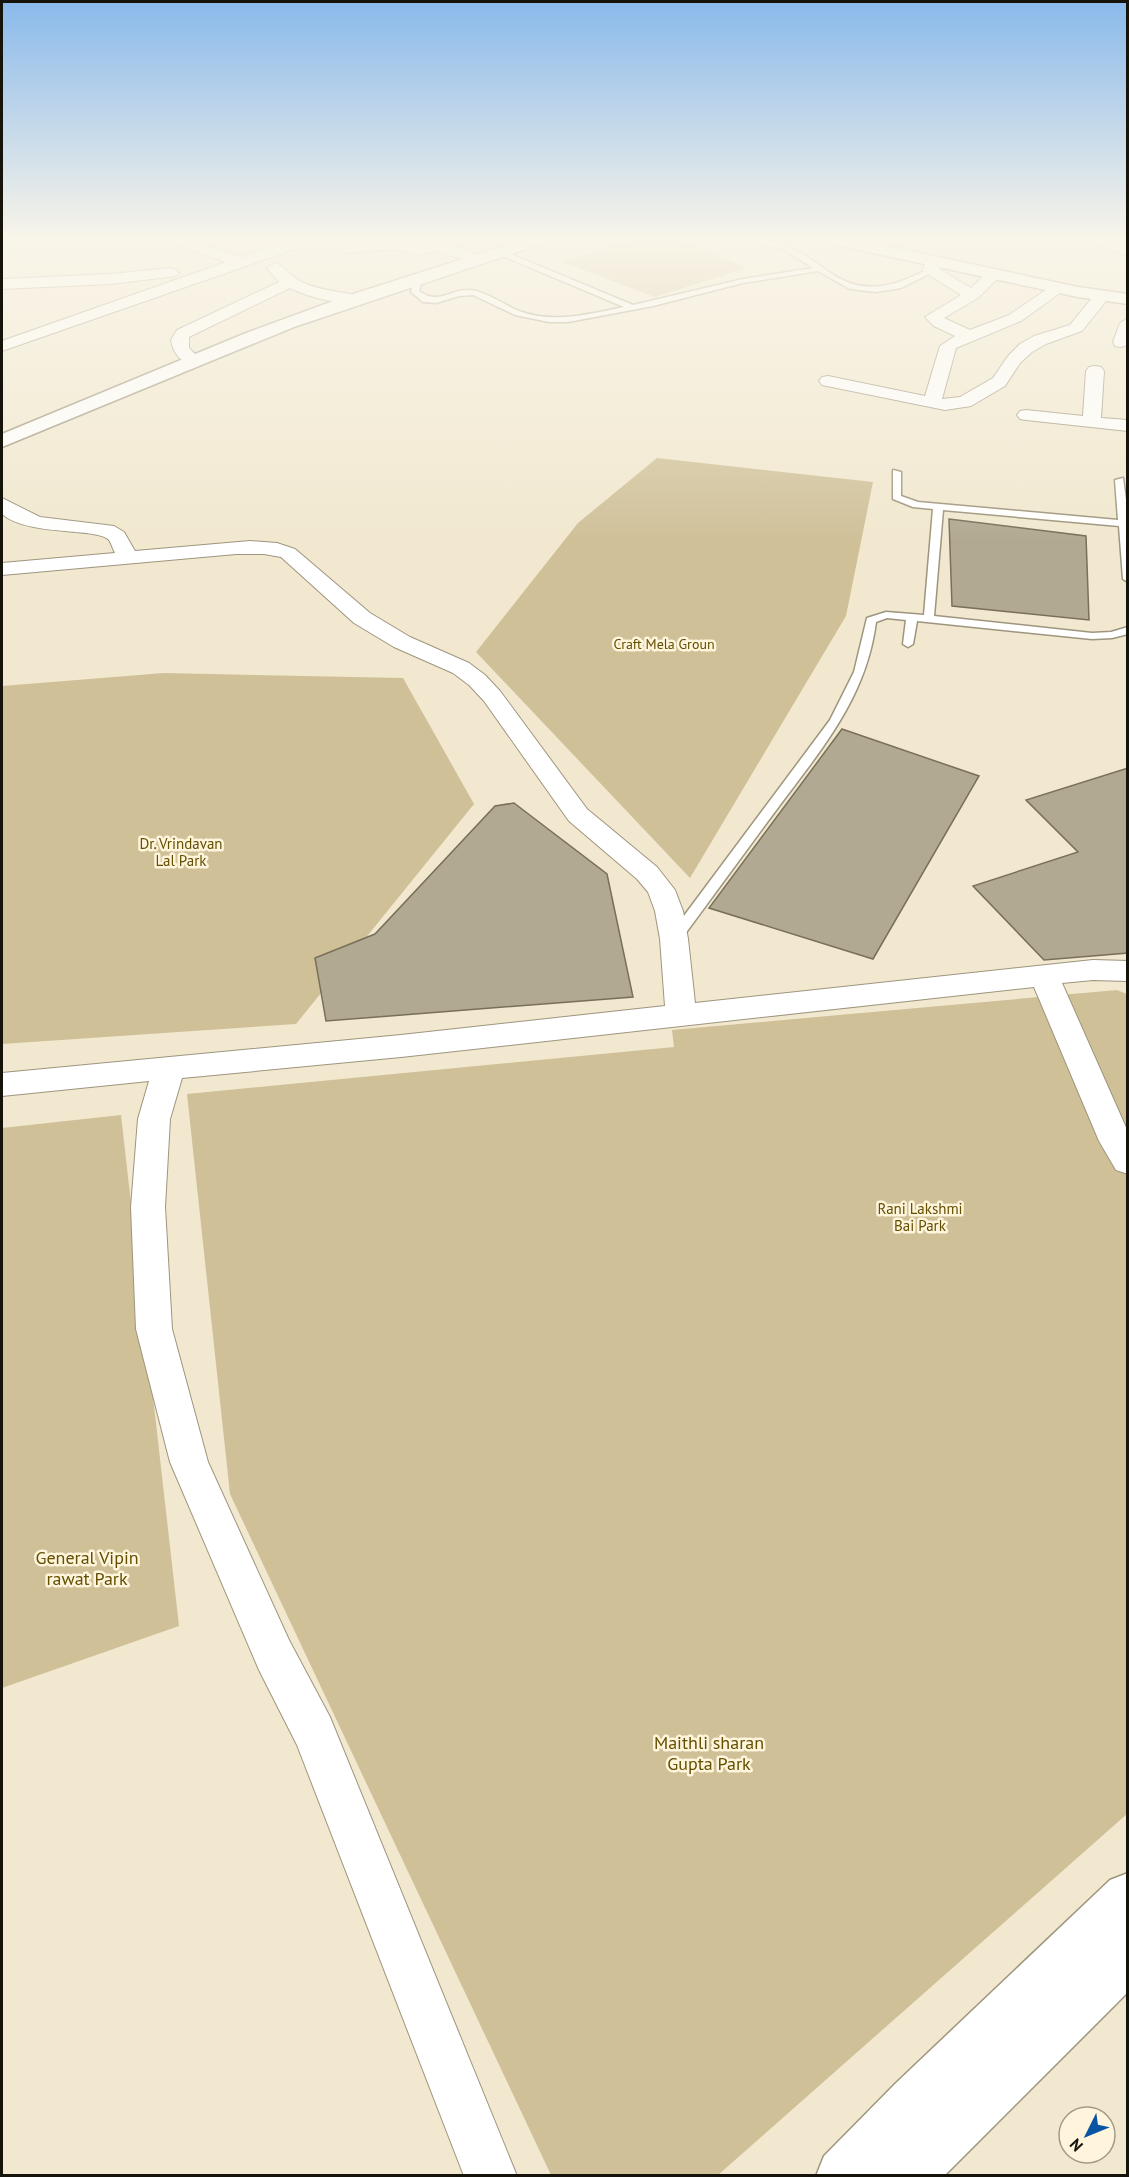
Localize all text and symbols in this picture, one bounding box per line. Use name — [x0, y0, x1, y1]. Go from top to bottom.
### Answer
park label: Craft Mela Groun — [613, 635, 715, 653]
park label: Dr. Vrindavan Lal Park — [139, 834, 223, 870]
park label: Rani Lakshmi Bai Park — [877, 1199, 963, 1235]
park label: General Vipin rawat Park — [35, 1546, 139, 1590]
park label: Maithli sharan Gupta Park — [654, 1731, 764, 1775]
north arrow — [1057, 2105, 1117, 2165]
text: N — [1065, 2135, 1087, 2156]

